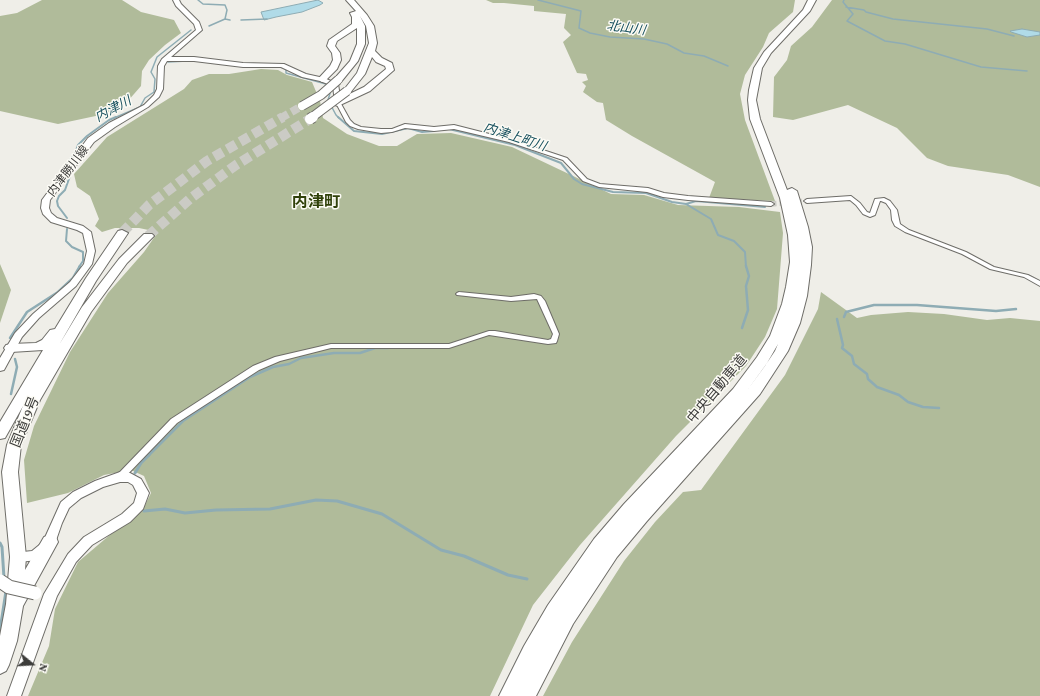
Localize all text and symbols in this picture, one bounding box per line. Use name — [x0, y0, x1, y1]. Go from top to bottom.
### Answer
water label: 北山川 — [606, 18, 646, 38]
water label: 内津川 — [92, 93, 134, 125]
water label: 内津上町川 — [482, 120, 548, 154]
street label: 内津勝川線 — [44, 143, 92, 199]
district label: 内津町 — [292, 192, 340, 212]
street label: 中央自動車道 — [684, 351, 750, 427]
street label: 国道19号 — [7, 394, 43, 450]
north arrow — [12, 644, 52, 684]
text: N — [37, 662, 50, 673]

